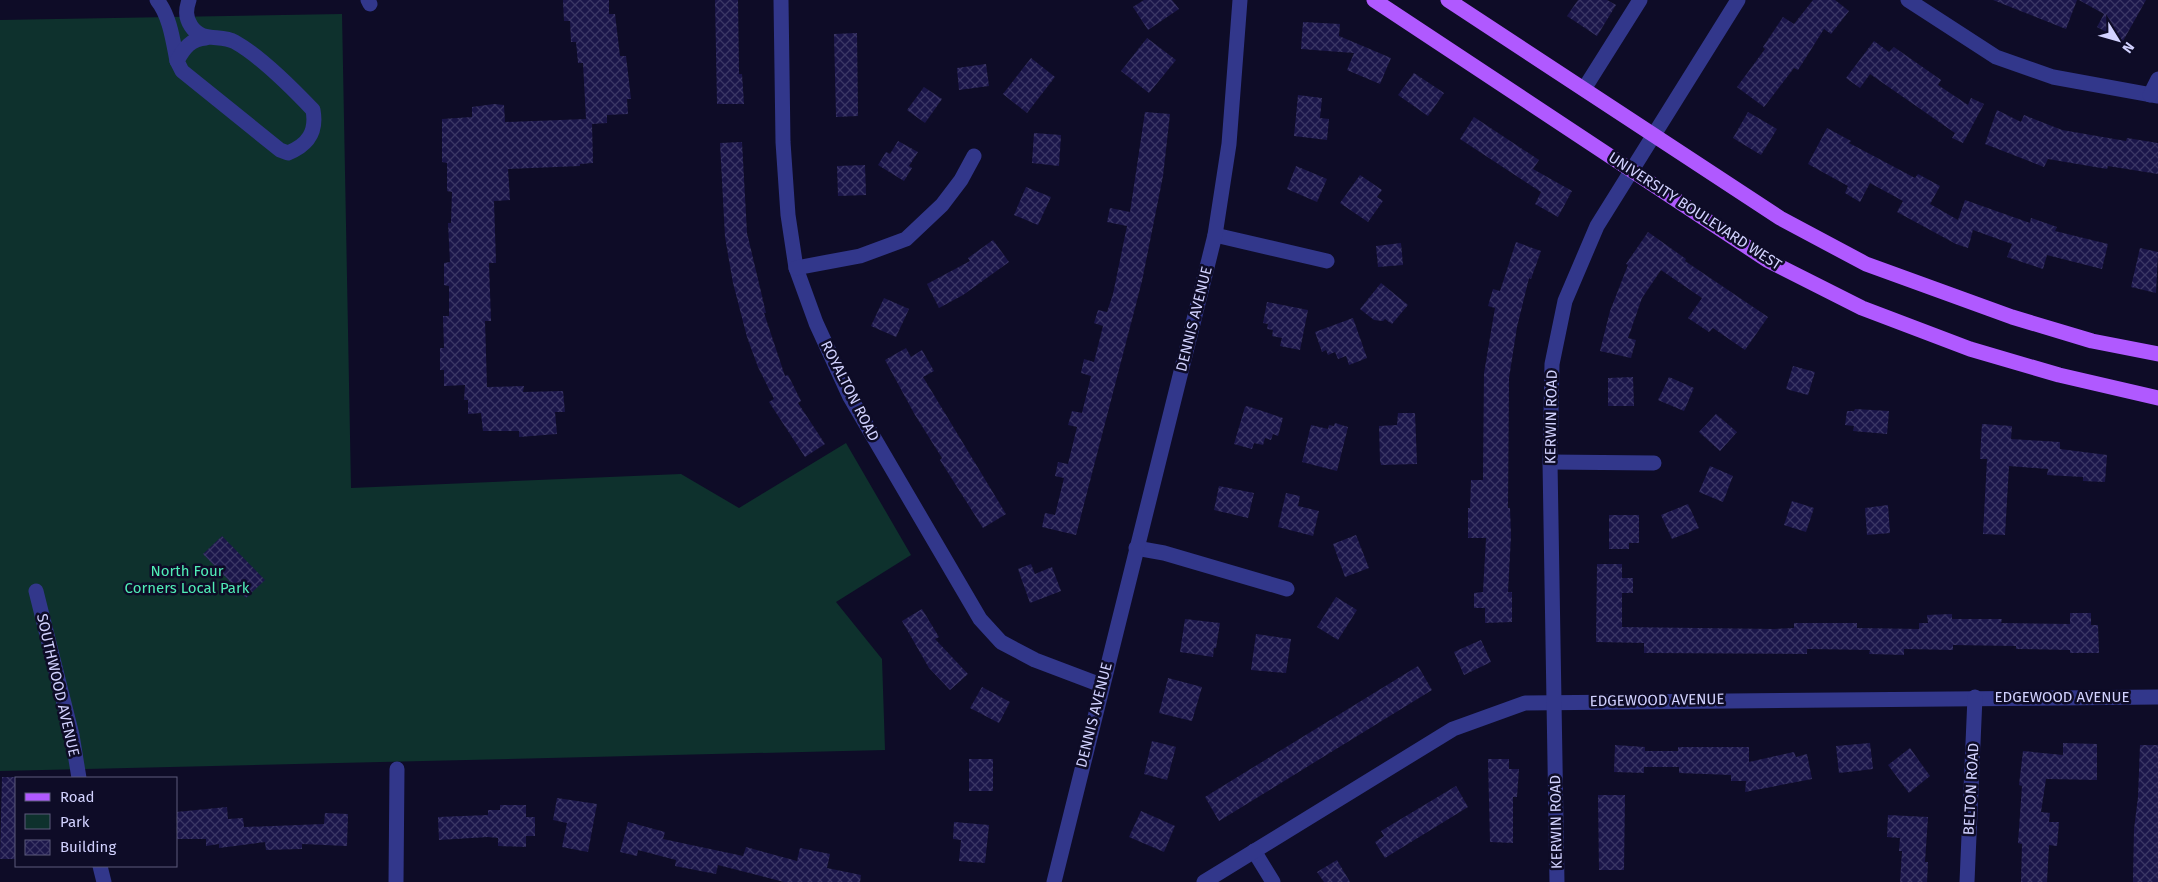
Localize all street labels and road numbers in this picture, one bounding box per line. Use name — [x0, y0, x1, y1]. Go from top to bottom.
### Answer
street label: UNIVERSITY BOULEVARD WEST — [1605, 148, 1785, 274]
street label: DENNIS AVENUE — [1172, 265, 1216, 373]
street label: ROYALTON ROAD — [817, 338, 883, 444]
street label: KERWIN ROAD — [1541, 370, 1561, 464]
street label: SOUTHWOOD AVENUE — [33, 612, 83, 758]
street label: DENNIS AVENUE — [1072, 661, 1116, 769]
street label: EDGEWOOD AVENUE — [1995, 688, 2129, 706]
street label: EDGEWOOD AVENUE — [1589, 690, 1725, 710]
street label: BELTON ROAD — [1960, 742, 1982, 836]
street label: KERWIN ROAD — [1546, 775, 1566, 869]

